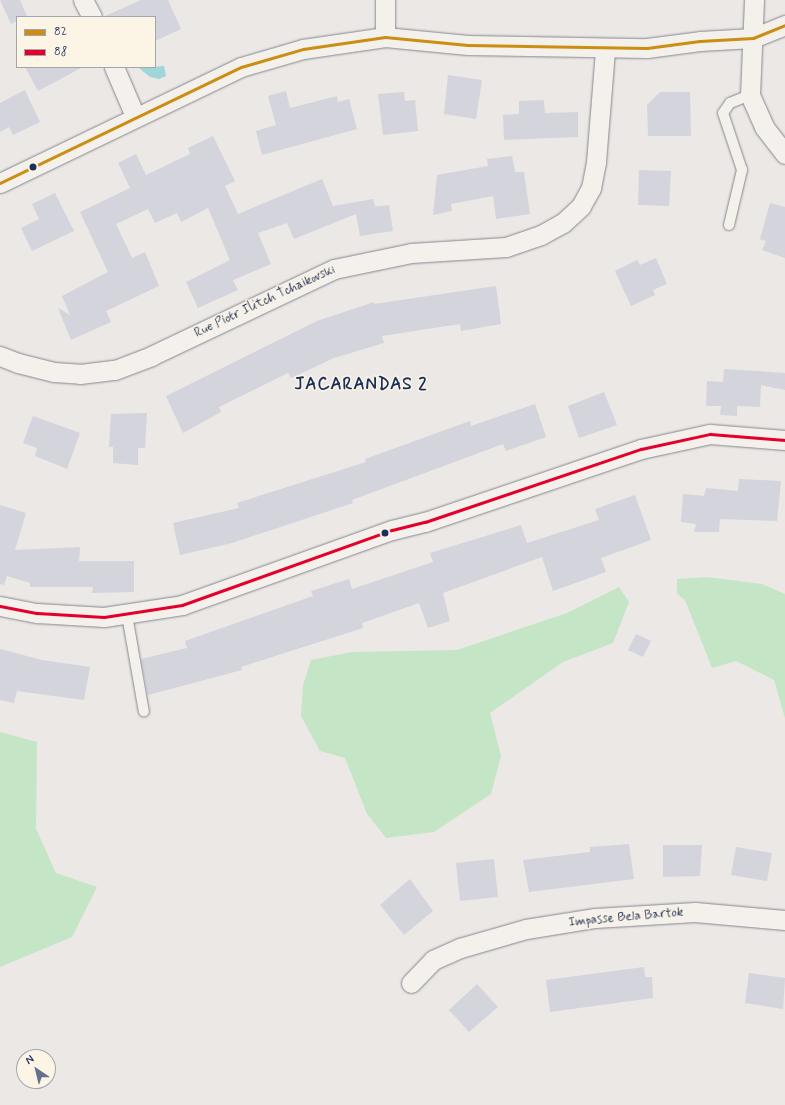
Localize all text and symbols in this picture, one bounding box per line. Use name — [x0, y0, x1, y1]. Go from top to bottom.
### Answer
legend — [16, 16, 156, 68]
text: 82 — [54, 24, 67, 40]
text: 88 — [54, 44, 67, 60]
unlabelled marker — [28, 162, 38, 172]
street label: Rue Piotr Ilitch Tchaikovski — [193, 263, 337, 341]
district label: JACARANDAS 2 — [295, 375, 427, 395]
unlabelled marker — [380, 528, 390, 538]
street label: Impasse Bela Bartok — [568, 905, 684, 931]
north arrow — [16, 1049, 56, 1089]
text: N — [23, 1052, 37, 1068]

